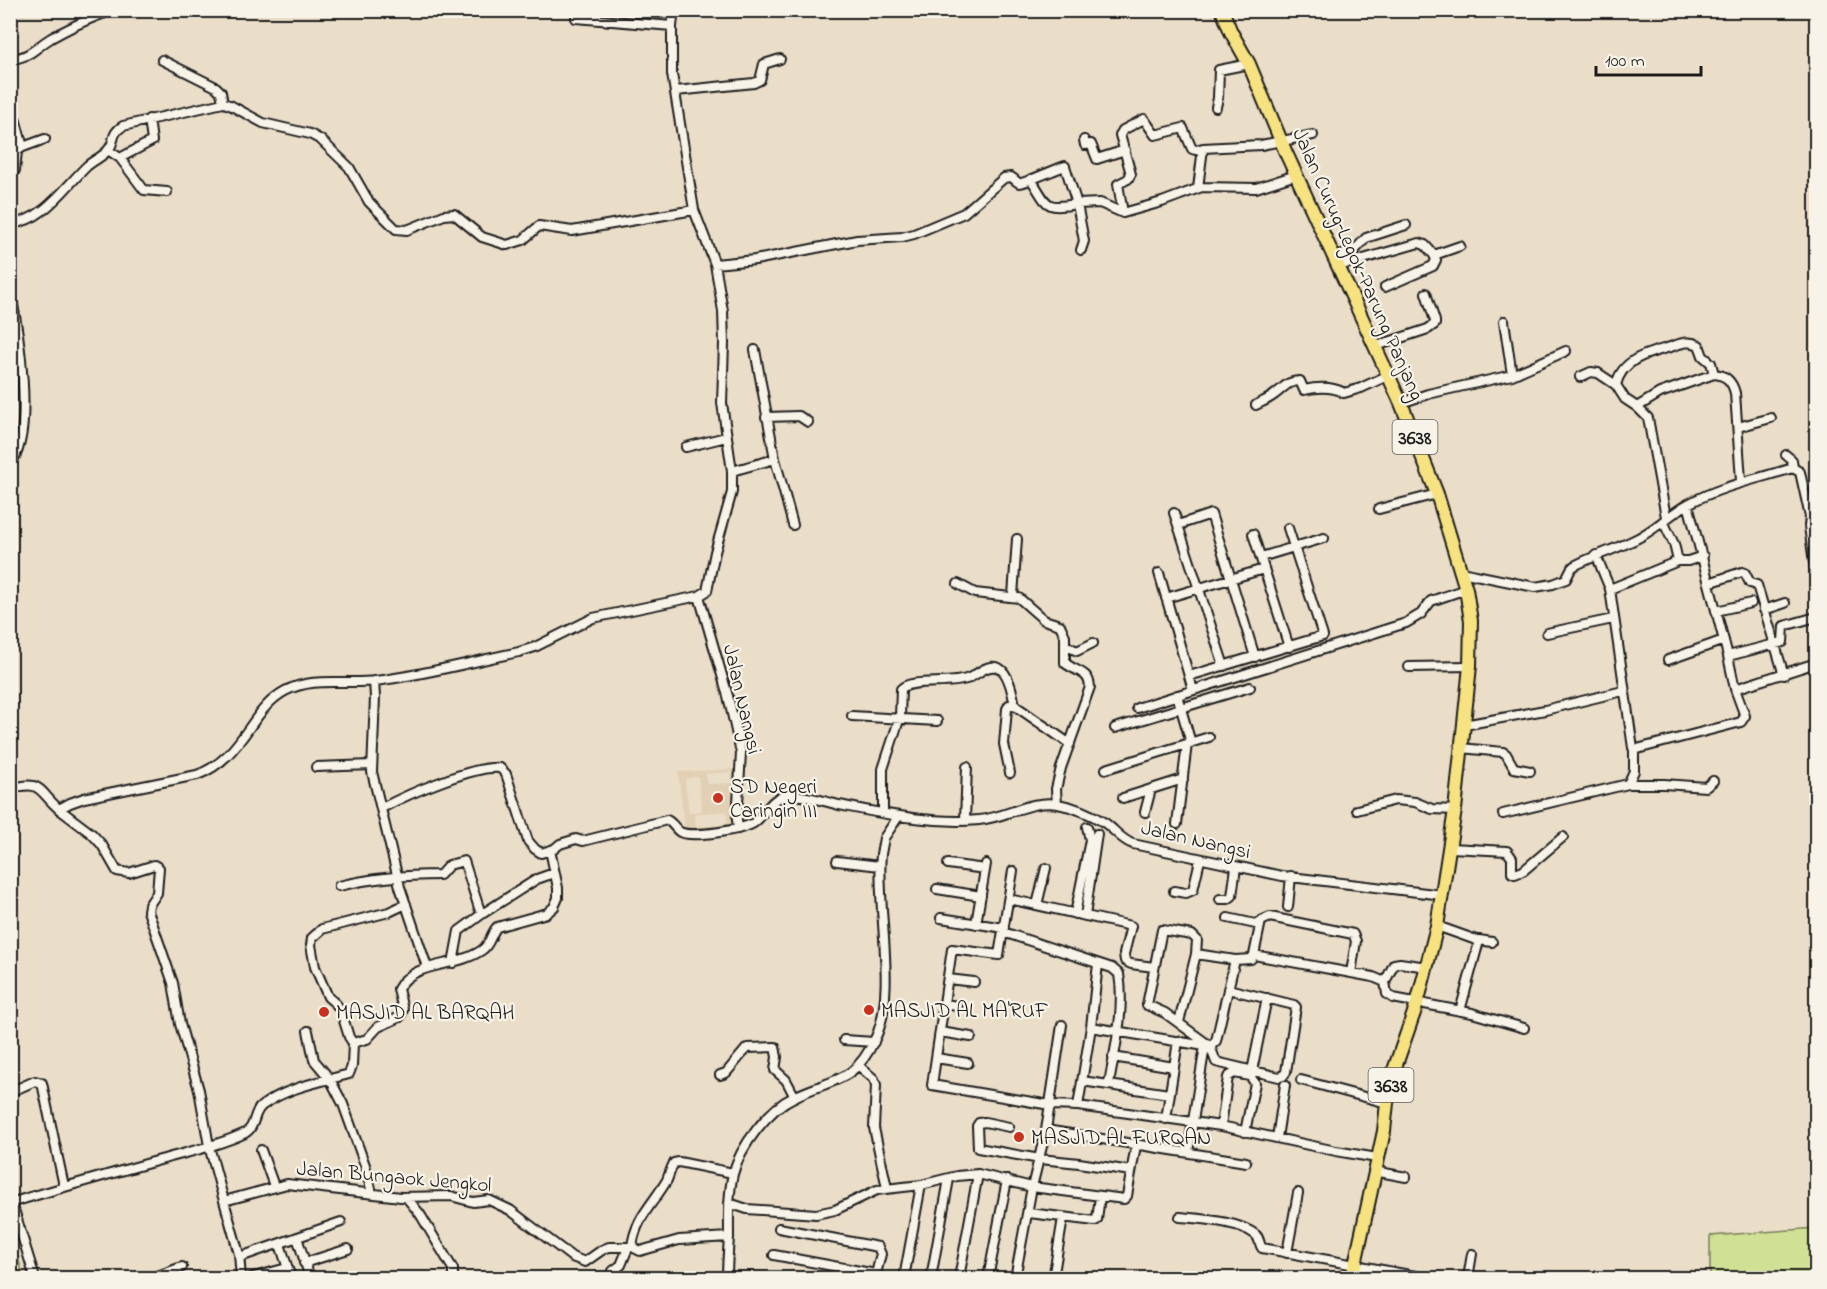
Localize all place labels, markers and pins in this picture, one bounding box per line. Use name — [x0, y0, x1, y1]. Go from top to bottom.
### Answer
place label: SD Negeri Caringin III — [730, 773, 817, 829]
marker: SD Negeri Caringin III — [711, 791, 725, 805]
place label: MASJID AL MA'RUF — [881, 997, 1049, 1027]
place label: MASJID AL BARQAH — [336, 999, 515, 1029]
marker: MASJID AL MA'RUF — [862, 1003, 876, 1017]
marker: MASJID AL BARQAH — [317, 1005, 331, 1019]
place label: MASJID AL FURQAN — [1031, 1124, 1211, 1154]
marker: MASJID AL FURQAN — [1012, 1130, 1026, 1144]

